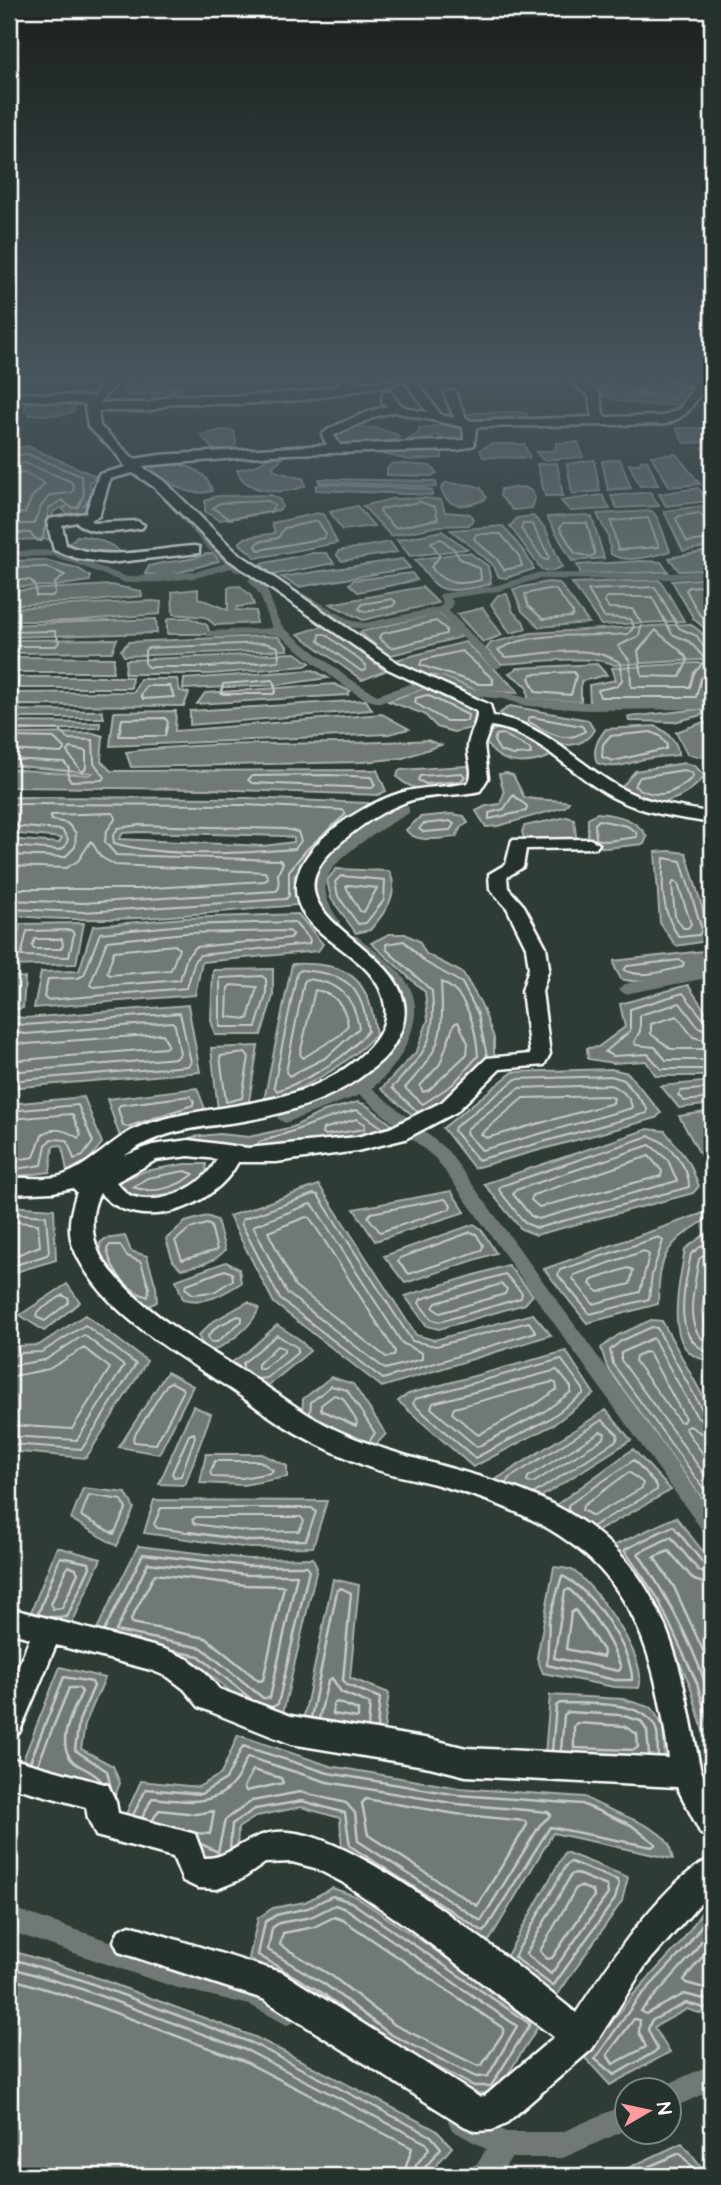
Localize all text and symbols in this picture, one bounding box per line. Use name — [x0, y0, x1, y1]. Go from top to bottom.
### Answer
north arrow — [612, 2076, 682, 2146]
text: N — [649, 2101, 678, 2117]

